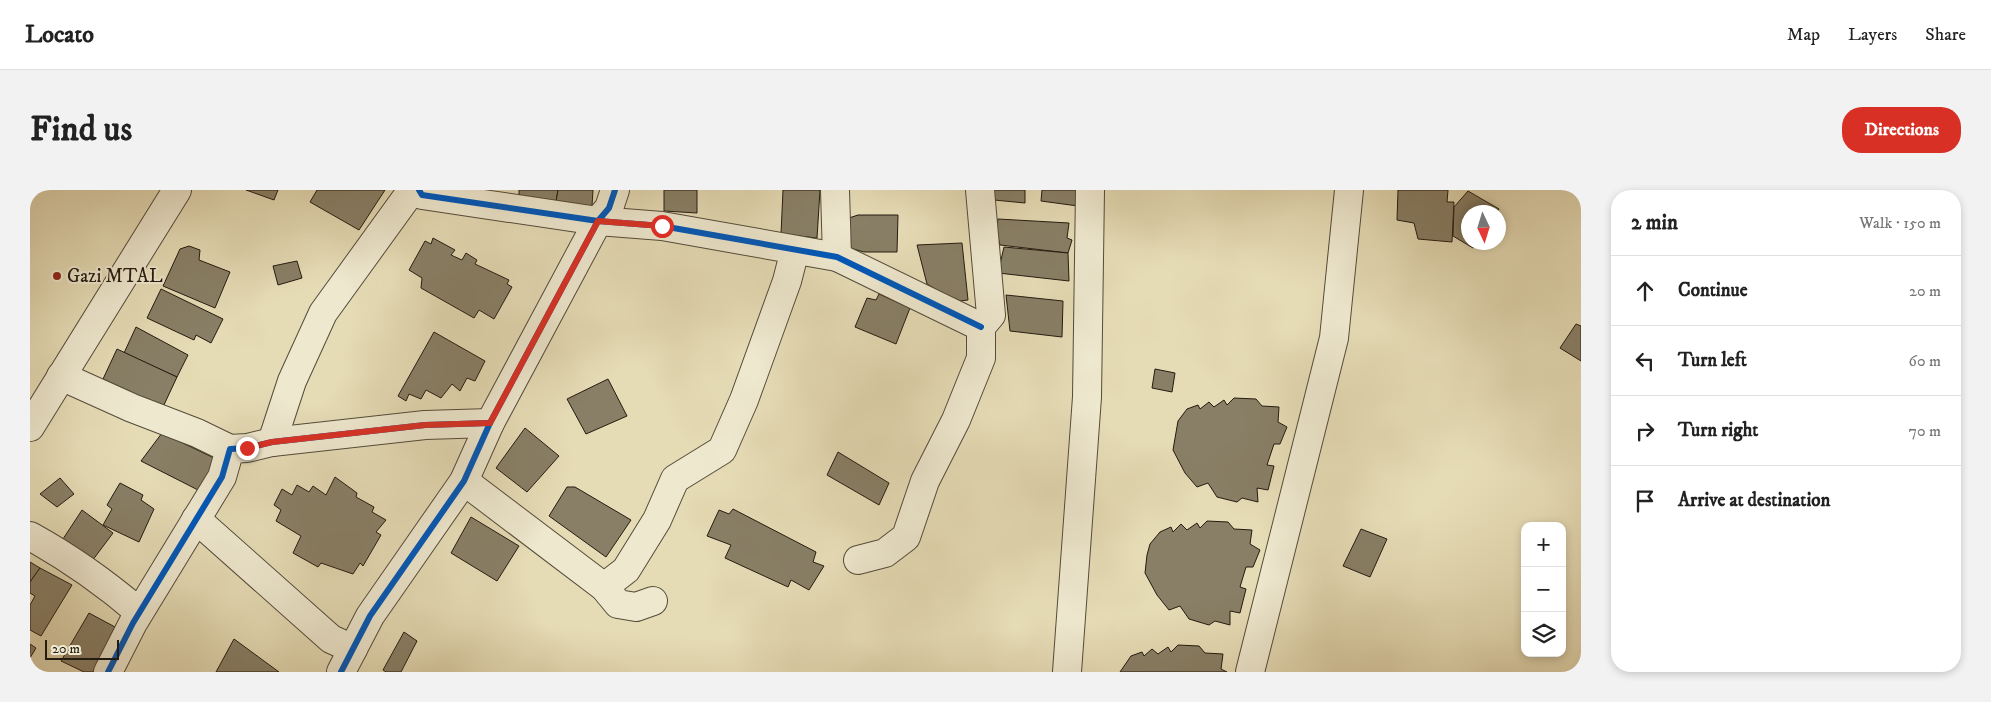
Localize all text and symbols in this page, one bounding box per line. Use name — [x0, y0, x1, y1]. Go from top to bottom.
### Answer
text: Locato — [25, 20, 94, 50]
text: Map — [1787, 24, 1820, 46]
text: Layers — [1848, 24, 1897, 46]
text: Share — [1925, 24, 1966, 46]
button: Directions — [1842, 107, 1961, 153]
text: Find us — [30, 108, 132, 152]
north arrow — [1461, 205, 1506, 250]
text: 2 min — [1631, 210, 1678, 236]
text: Walk · 150 m — [1859, 213, 1941, 233]
route start — [651, 215, 674, 238]
place label: Gazi MTAL — [67, 265, 163, 288]
marker: Gazi MTAL — [51, 270, 63, 282]
icon: ahead — [1631, 277, 1659, 305]
text: Continue — [1678, 279, 1748, 302]
text: 20 m — [1909, 281, 1941, 301]
icon: left — [1631, 347, 1659, 375]
text: Turn left — [1678, 349, 1747, 372]
text: 60 m — [1909, 351, 1941, 371]
icon: right — [1631, 417, 1659, 445]
text: Turn right — [1678, 419, 1758, 442]
text: 70 m — [1909, 421, 1941, 441]
route end — [236, 437, 259, 460]
icon: arrive — [1631, 487, 1659, 515]
text: Arrive at destination — [1678, 489, 1830, 512]
map controls — [1521, 522, 1566, 657]
button: + — [1521, 522, 1566, 567]
button: − — [1521, 567, 1566, 612]
button: layers — [1521, 612, 1566, 657]
scale bar — [45, 637, 119, 660]
text: 20 m — [52, 640, 80, 658]

